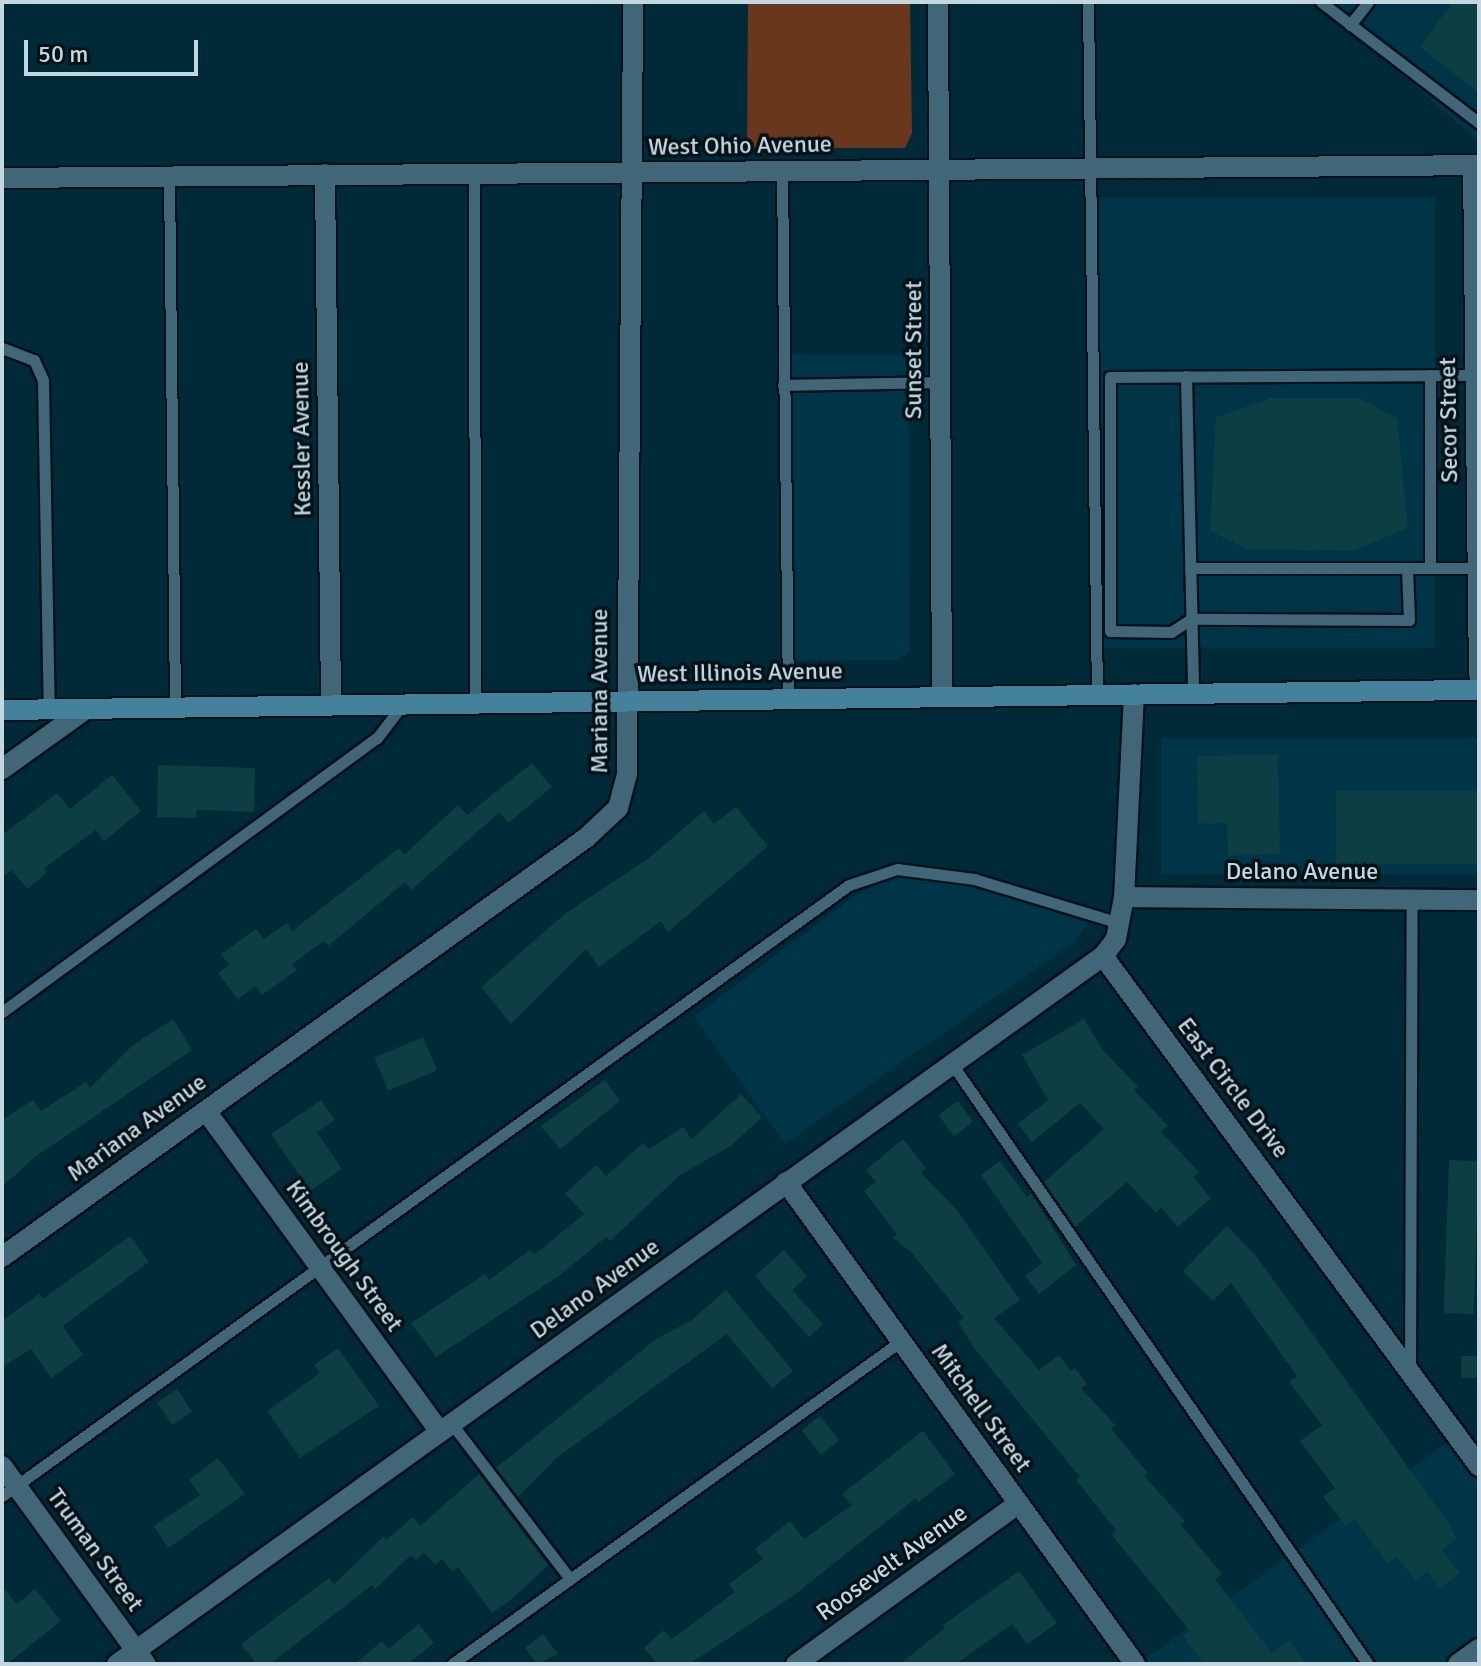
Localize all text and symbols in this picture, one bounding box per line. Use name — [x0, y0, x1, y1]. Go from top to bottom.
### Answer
scale bar — [28, 24, 202, 74]
text: 50 m — [38, 39, 88, 69]
street label: West Ohio Avenue — [648, 130, 832, 162]
street label: Sunset Street — [900, 281, 928, 419]
street label: Secor Street — [1434, 357, 1464, 483]
street label: Kessler Avenue — [286, 361, 318, 517]
street label: Mariana Avenue — [586, 608, 614, 774]
street label: West Illinois Avenue — [637, 657, 843, 689]
street label: Delano Avenue — [1226, 858, 1378, 886]
street label: East Circle Drive — [1171, 1012, 1295, 1164]
street label: Mariana Avenue — [62, 1068, 212, 1188]
street label: Kimbrough Street — [279, 1175, 409, 1337]
street label: Delano Avenue — [525, 1232, 665, 1346]
street label: Mitchell Street — [925, 1338, 1037, 1478]
street label: Truman Street — [41, 1483, 149, 1617]
street label: Roosevelt Avenue — [811, 1499, 973, 1627]

